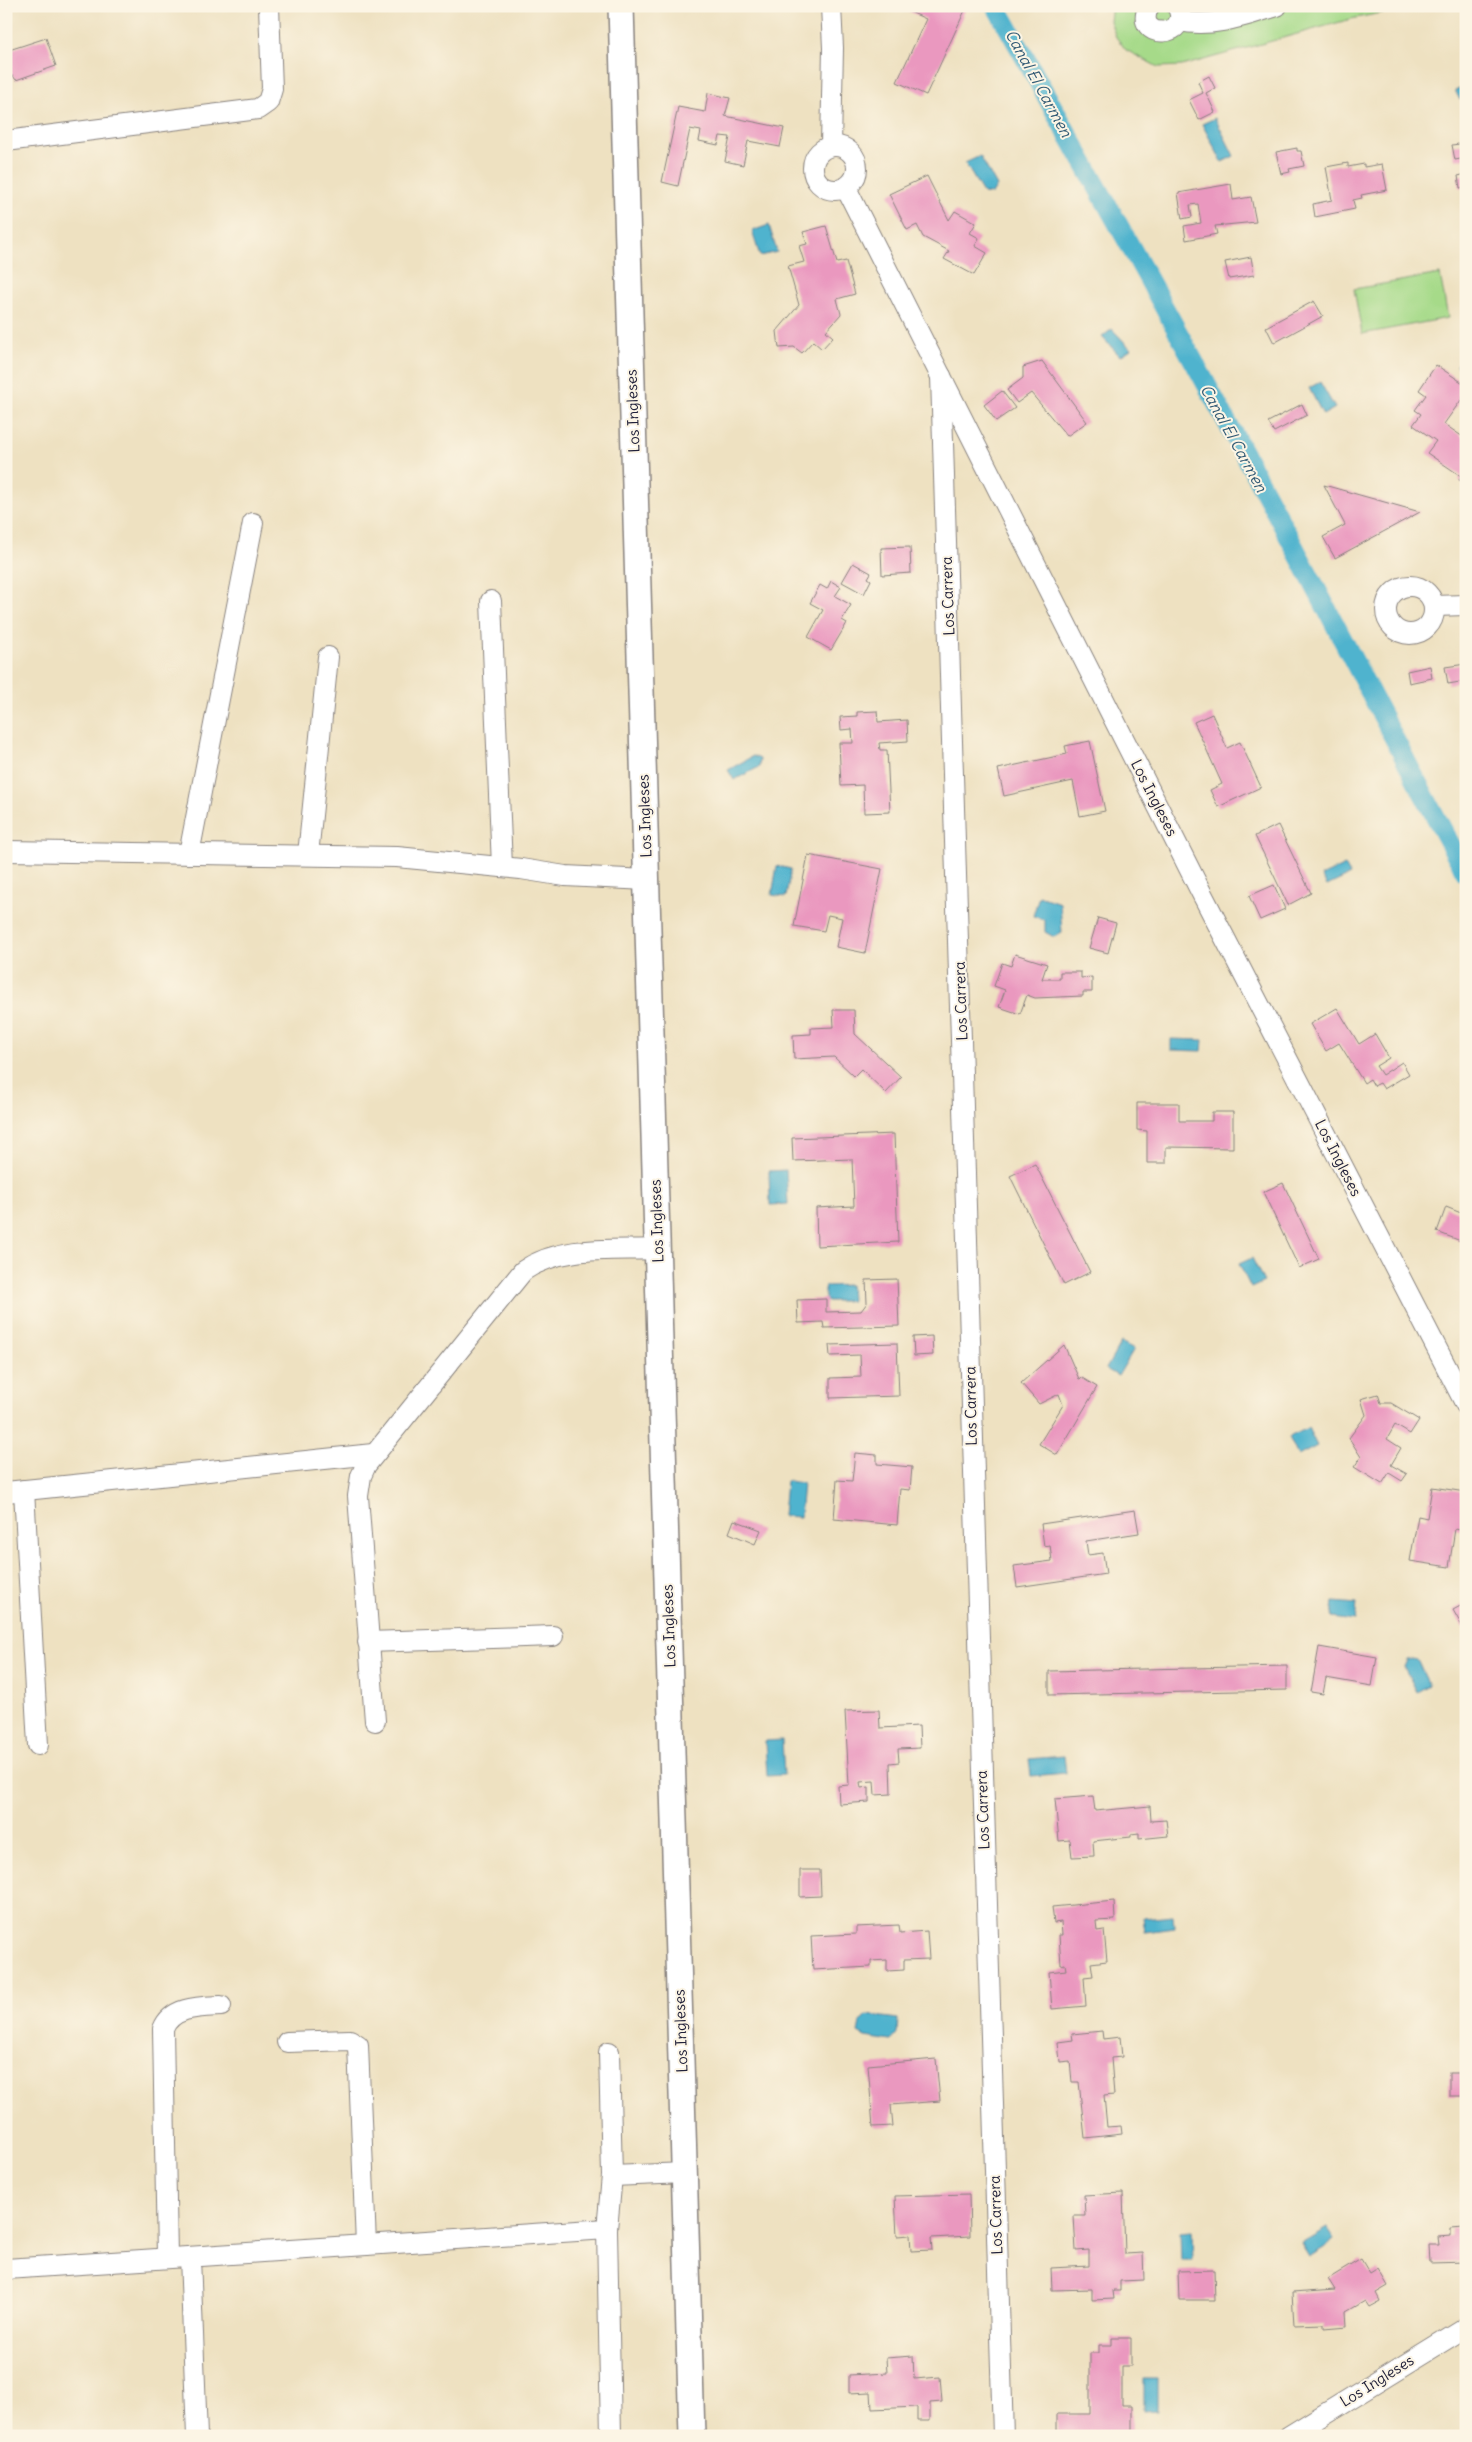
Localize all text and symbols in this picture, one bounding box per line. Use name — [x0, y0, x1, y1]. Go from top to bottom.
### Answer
water label: Canal El Carmen — [1001, 26, 1077, 141]
street label: Los Ingleses — [622, 369, 643, 453]
water label: Canal El Carmen — [1196, 381, 1272, 496]
street label: Los Carrera — [937, 556, 958, 636]
street label: Los Ingleses — [1127, 756, 1182, 839]
street label: Los Ingleses — [634, 774, 655, 858]
street label: Los Carrera — [950, 961, 971, 1041]
street label: Los Ingleses — [1311, 1116, 1366, 1199]
street label: Los Ingleses — [646, 1179, 667, 1263]
street label: Los Carrera — [960, 1366, 981, 1446]
street label: Los Ingleses — [658, 1584, 679, 1668]
street label: Los Carrera — [972, 1770, 993, 1850]
street label: Los Ingleses — [670, 1989, 691, 2073]
street label: Los Carrera — [985, 2175, 1006, 2255]
street label: Los Ingleses — [1336, 2350, 1417, 2411]

